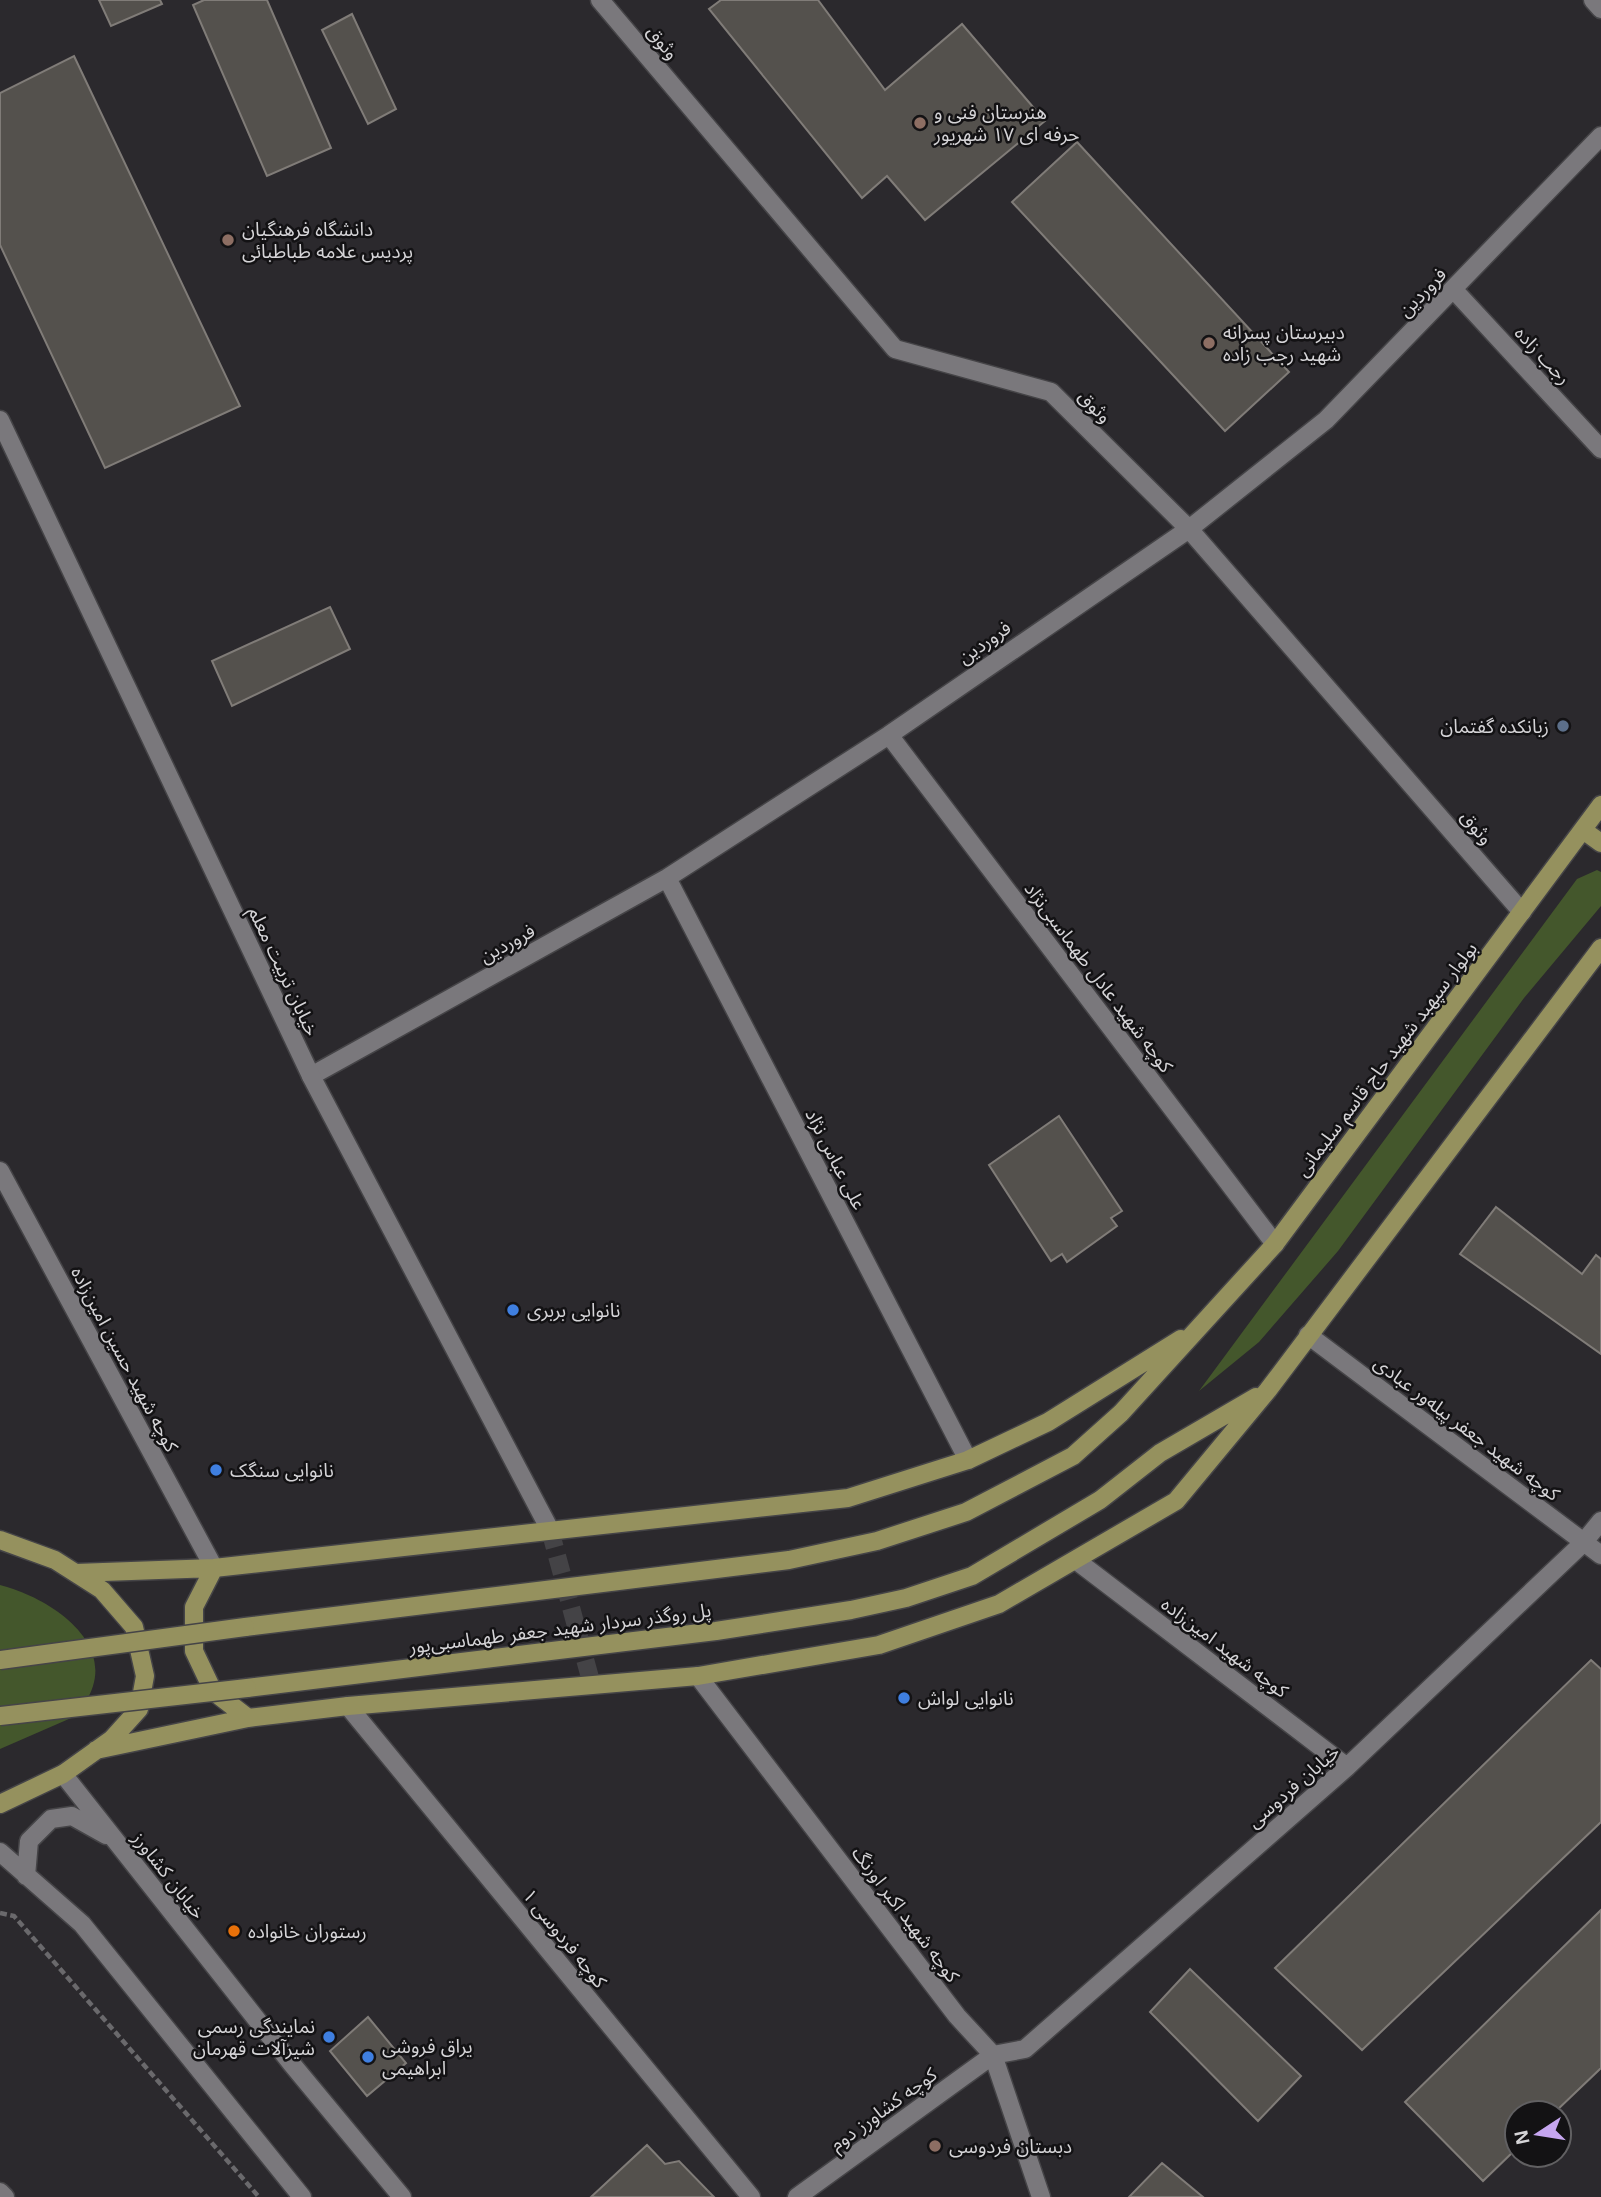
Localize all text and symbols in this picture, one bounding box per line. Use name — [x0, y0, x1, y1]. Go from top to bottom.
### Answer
street label: وثوق — [642, 21, 683, 64]
place label: هنرستان فنی و حرفه ای ۱۷ شهریور — [933, 102, 1080, 146]
marker: هنرستان فنی و حرفه ای ۱۷ شهریور — [912, 115, 928, 131]
place label: دانشگاه فرهنگیان پردیس علامه طباطبائی — [242, 219, 413, 264]
marker: دانشگاه فرهنگیان پردیس علامه طباطبائی — [220, 232, 236, 248]
street label: فروردین — [1394, 264, 1451, 322]
place label: دبیرستان پسرانه شهید رجب زاده — [1223, 322, 1345, 366]
street label: رجب زاده — [1510, 322, 1575, 389]
marker: دبیرستان پسرانه شهید رجب زاده — [1201, 335, 1217, 351]
street label: وثوق — [1073, 386, 1115, 428]
street label: فروردین — [954, 617, 1015, 669]
place label: زبانکده گفتمان — [1440, 716, 1549, 738]
marker: زبانکده گفتمان — [1555, 718, 1571, 734]
street label: وثوق — [1456, 806, 1497, 849]
street label: کوچه شهید عادل طهماسبی‌نژاد — [1019, 878, 1178, 1079]
street label: خیابان تربیت معلم — [241, 903, 323, 1041]
street label: فروردین — [476, 920, 539, 968]
street label: بولوار سپهبد شهید حاج قاسم سلیمانی — [1291, 938, 1485, 1183]
street label: علی عباس نژاد — [800, 1105, 870, 1214]
street label: کوچه شهید حسین امین‌زاده — [65, 1263, 183, 1457]
place label: نانوایی بربری — [527, 1300, 620, 1322]
marker: نانوایی بربری — [505, 1302, 521, 1318]
street label: کوچه شهید جعفر پیله‌ور عبادی — [1369, 1352, 1564, 1507]
place label: نانوایی سنگک — [230, 1460, 334, 1482]
marker: نانوایی سنگک — [208, 1462, 224, 1478]
street label: کوچه شهید امین‌زاده — [1156, 1593, 1293, 1704]
street label: پل روگذر سردار شهید جعفر طهماسبی‌پور — [407, 1600, 713, 1660]
place label: نانوایی لواش — [918, 1688, 1014, 1710]
marker: نانوایی لواش — [896, 1690, 912, 1706]
street label: خیابان فردوسی — [1243, 1741, 1344, 1833]
street label: خیابان کشاورز — [127, 1827, 209, 1924]
street label: کوچه شهید اکبر اورنگ — [846, 1842, 964, 1988]
street label: کوچه فردوسی ۱ — [517, 1885, 611, 1994]
place label: رستوران خانواده — [248, 1921, 367, 1943]
marker: رستوران خانواده — [226, 1923, 242, 1939]
place label: نمایندگی رسمی شیرآلات قهرمان — [193, 2016, 315, 2060]
marker: نمایندگی رسمی شیرآلات قهرمان — [321, 2029, 337, 2045]
place label: یراق فروشی ابراهیمی — [382, 2036, 473, 2080]
marker: یراق فروشی ابراهیمی — [360, 2049, 376, 2065]
street label: کوچه کشاورز دوم — [826, 2063, 944, 2158]
north arrow — [1503, 2099, 1573, 2169]
text: N — [1510, 2129, 1534, 2146]
place label: دبستان فردوسی — [949, 2136, 1072, 2158]
marker: دبستان فردوسی — [927, 2138, 943, 2154]

